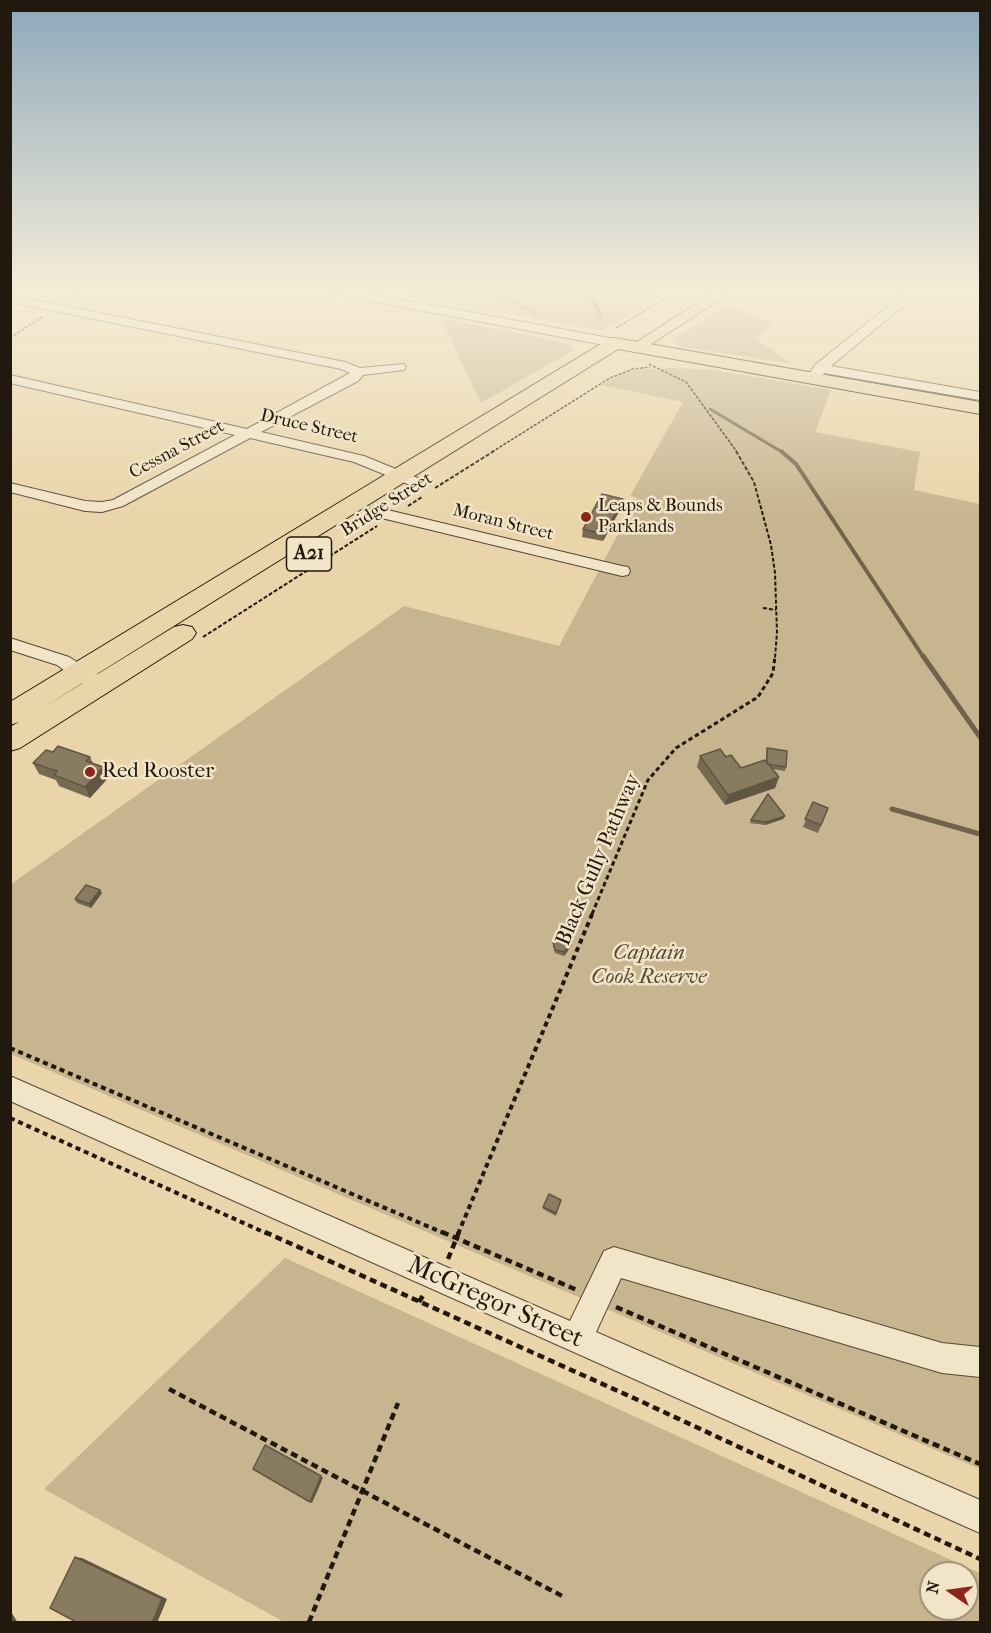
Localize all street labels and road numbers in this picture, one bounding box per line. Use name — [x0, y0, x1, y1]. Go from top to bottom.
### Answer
street label: Druce Street — [258, 405, 360, 449]
street label: Cessna Street — [126, 416, 228, 484]
street label: Bridge Street — [337, 468, 437, 542]
street label: Moran Street — [450, 500, 556, 546]
road number: A21 — [286, 537, 332, 571]
street label: Black Gully Pathway — [551, 770, 647, 950]
street label: McGregor Street — [402, 1250, 588, 1356]

